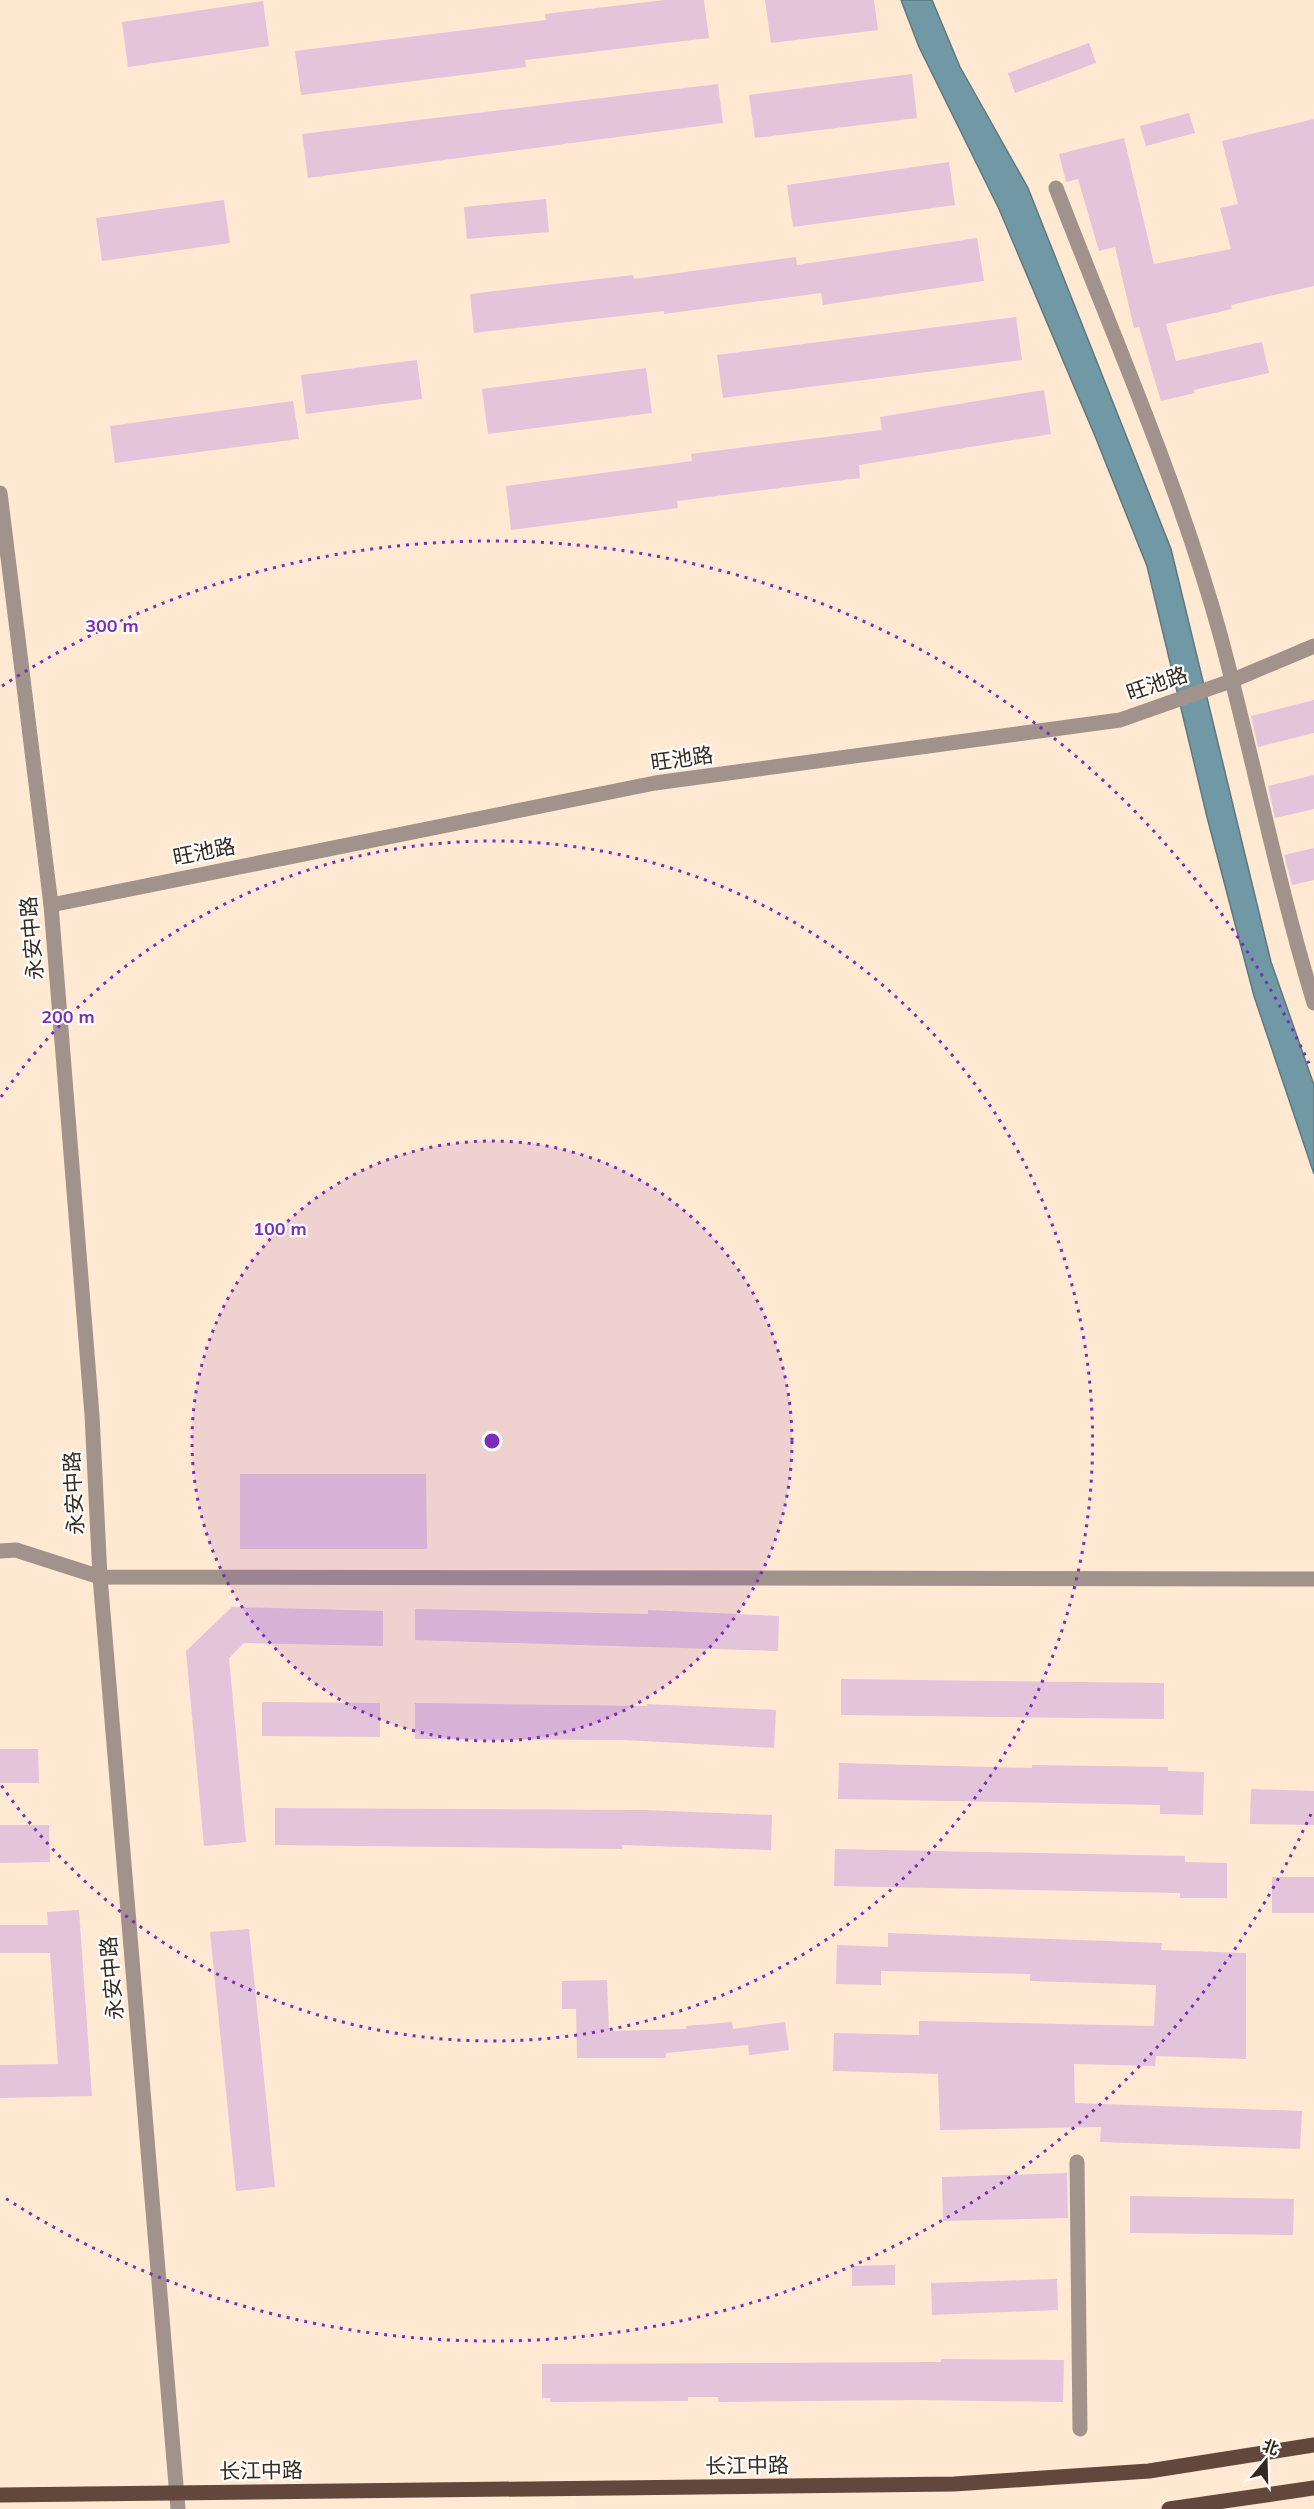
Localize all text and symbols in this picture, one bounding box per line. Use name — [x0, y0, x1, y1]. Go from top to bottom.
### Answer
text: 300 m — [85, 614, 139, 637]
street label: 旺池路 — [1123, 661, 1191, 706]
street label: 旺池路 — [649, 741, 715, 775]
street label: 旺池路 — [170, 832, 237, 870]
street label: 永安中路 — [14, 895, 48, 981]
text: 200 m — [41, 1005, 95, 1028]
text: 100 m — [253, 1217, 307, 1240]
centre of rings — [482, 1431, 502, 1451]
street label: 永安中路 — [58, 1450, 88, 1536]
street label: 永安中路 — [94, 1935, 128, 2021]
north arrow — [1236, 2431, 1296, 2491]
text: 北 — [1260, 2435, 1282, 2459]
street label: 长江中路 — [705, 2451, 789, 2479]
street label: 长江中路 — [219, 2456, 303, 2484]

